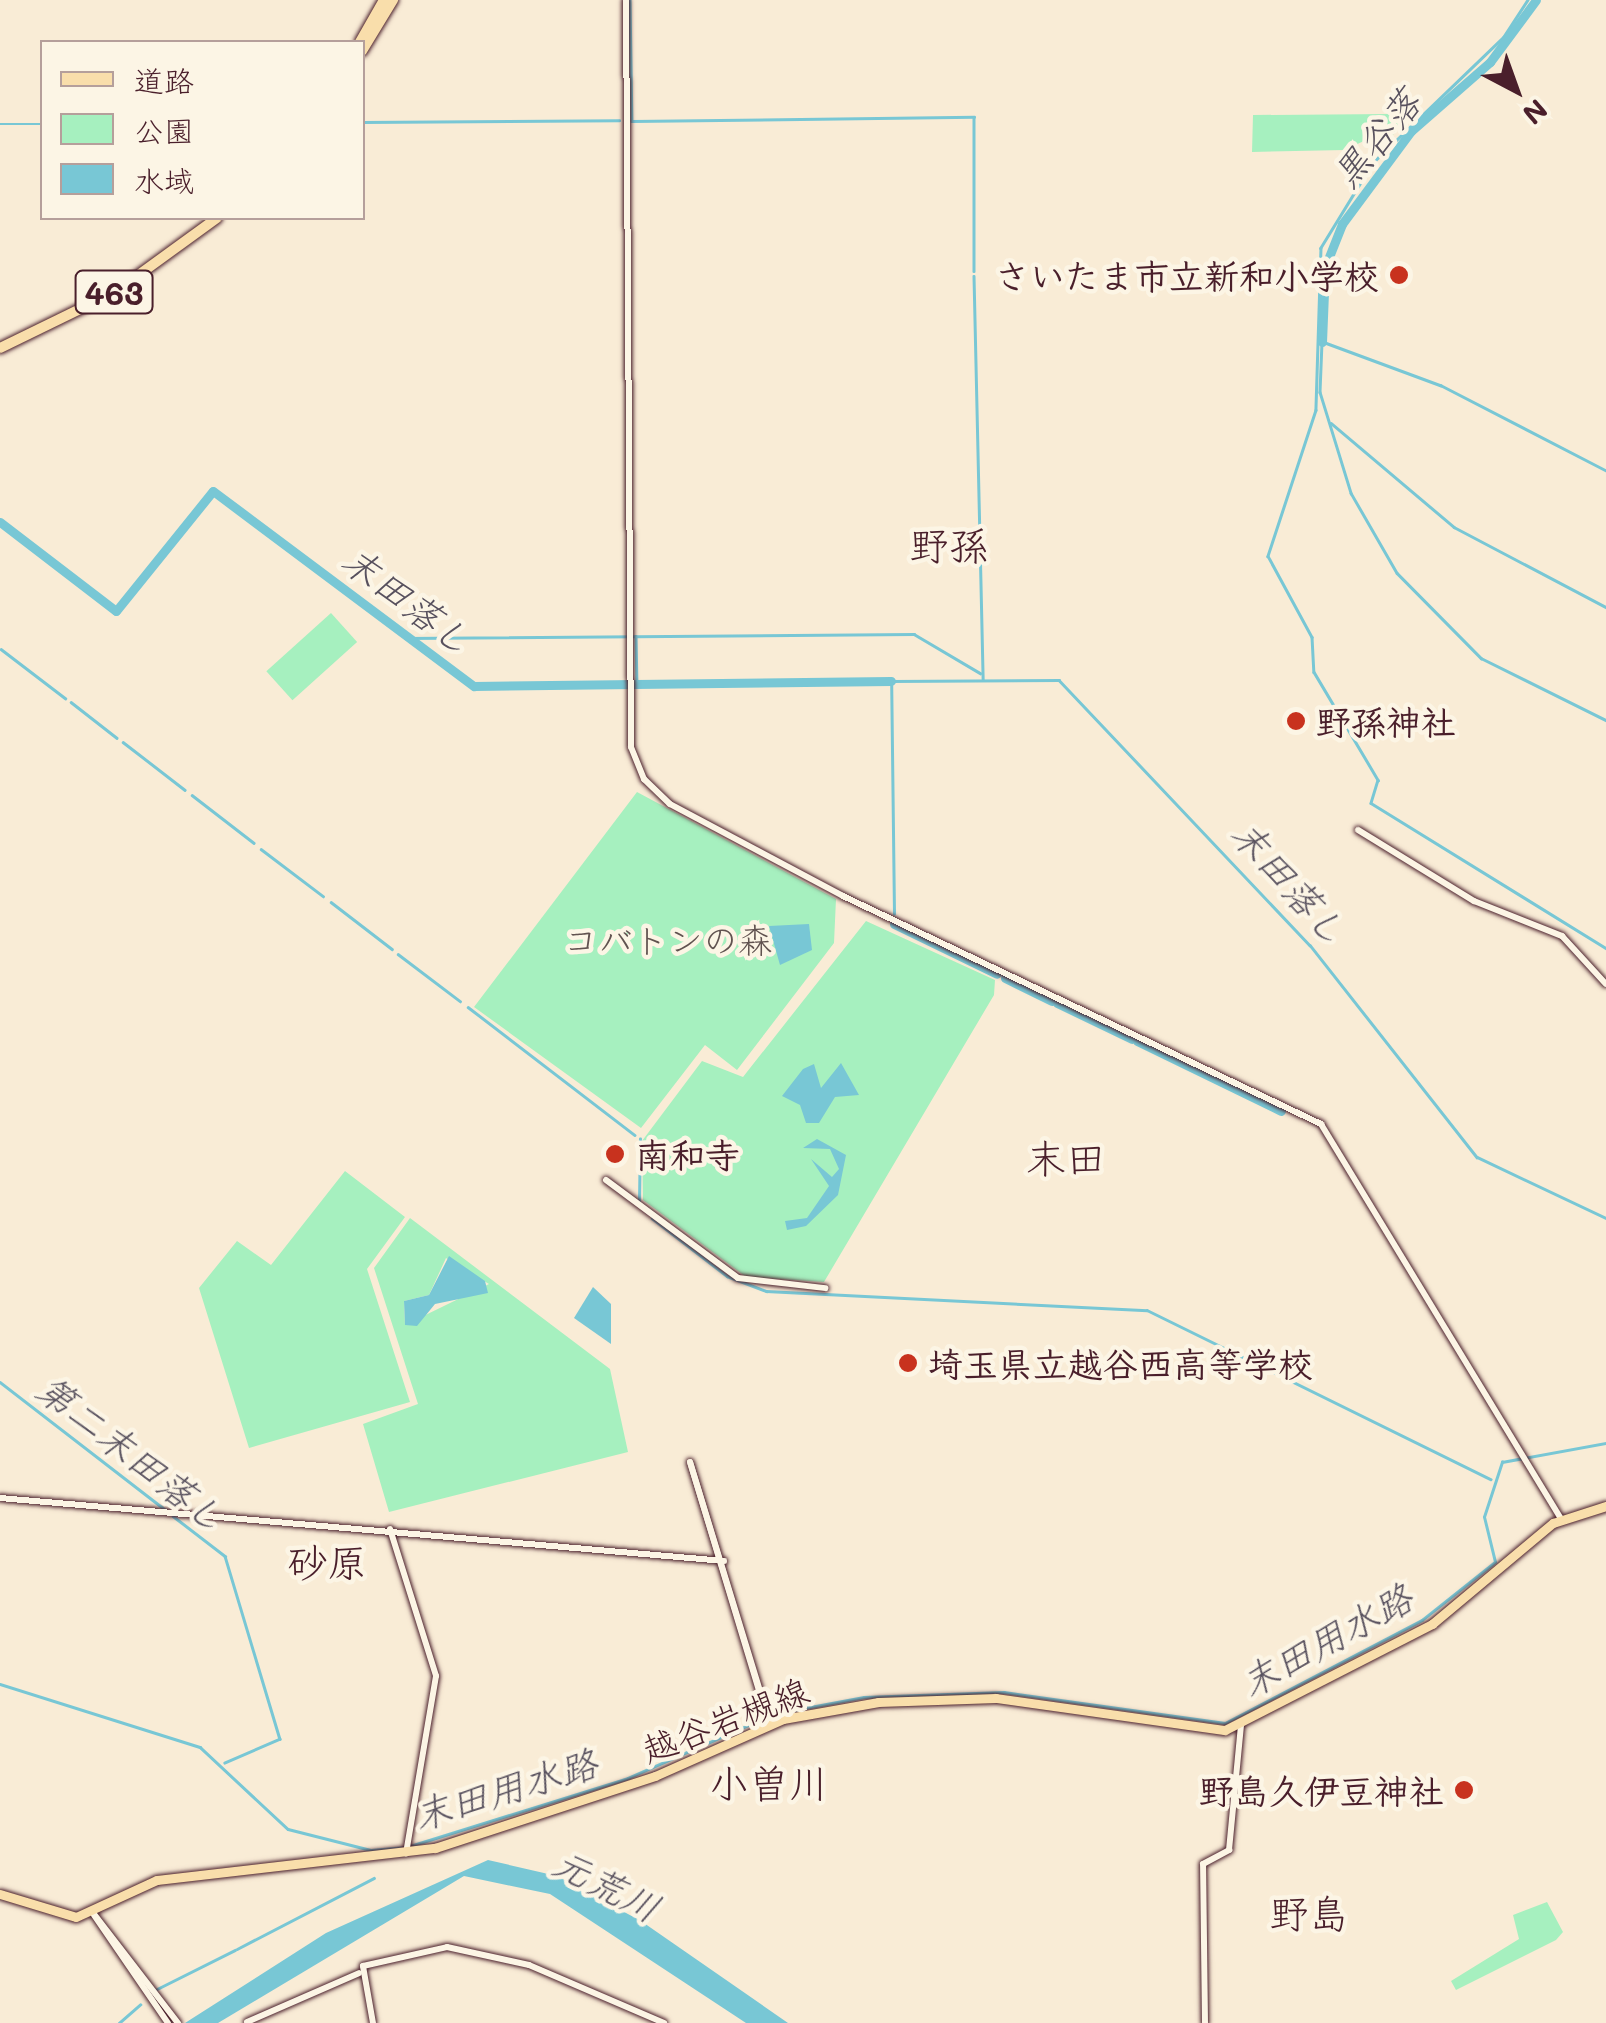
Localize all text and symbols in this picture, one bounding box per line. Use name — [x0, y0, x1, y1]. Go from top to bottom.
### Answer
legend — [40, 40, 365, 220]
north arrow — [1466, 40, 1566, 140]
text: 道路 — [134, 60, 194, 100]
water label: 黒谷落 — [1322, 80, 1430, 196]
text: N — [1516, 92, 1556, 133]
text: 公園 — [134, 110, 194, 150]
text: 水域 — [134, 160, 194, 200]
place label: さいたま市立新和小学校 — [994, 254, 1379, 296]
marker: さいたま市立新和小学校 — [1388, 264, 1410, 286]
road number: 463 — [74, 265, 154, 319]
district label: 野孫 — [909, 520, 989, 568]
water label: 末田落し — [334, 536, 482, 664]
place label: 野孫神社 — [1316, 700, 1456, 742]
marker: 野孫神社 — [1285, 710, 1307, 732]
water label: 末田落し — [1222, 810, 1358, 954]
park label: コバトンの森 — [563, 918, 773, 960]
place label: 南和寺 — [635, 1133, 740, 1175]
district label: 末田 — [1026, 1133, 1106, 1181]
marker: 南和寺 — [604, 1143, 626, 1165]
place label: 埼玉県立越谷西高等学校 — [928, 1342, 1313, 1384]
marker: 埼玉県立越谷西高等学校 — [897, 1352, 919, 1374]
water label: 第二末田落し — [28, 1365, 236, 1541]
district label: 砂原 — [287, 1537, 367, 1585]
water label: 末田用水路 — [1232, 1574, 1420, 1706]
street label: 越谷岩槻線 — [636, 1668, 814, 1770]
water label: 末田用水路 — [407, 1739, 603, 1839]
district label: 小曽川 — [709, 1758, 829, 1806]
place label: 野島久伊豆神社 — [1199, 1769, 1444, 1811]
marker: 野島久伊豆神社 — [1453, 1779, 1475, 1801]
water label: 元荒川 — [546, 1839, 668, 1931]
district label: 野島 — [1269, 1888, 1349, 1936]

